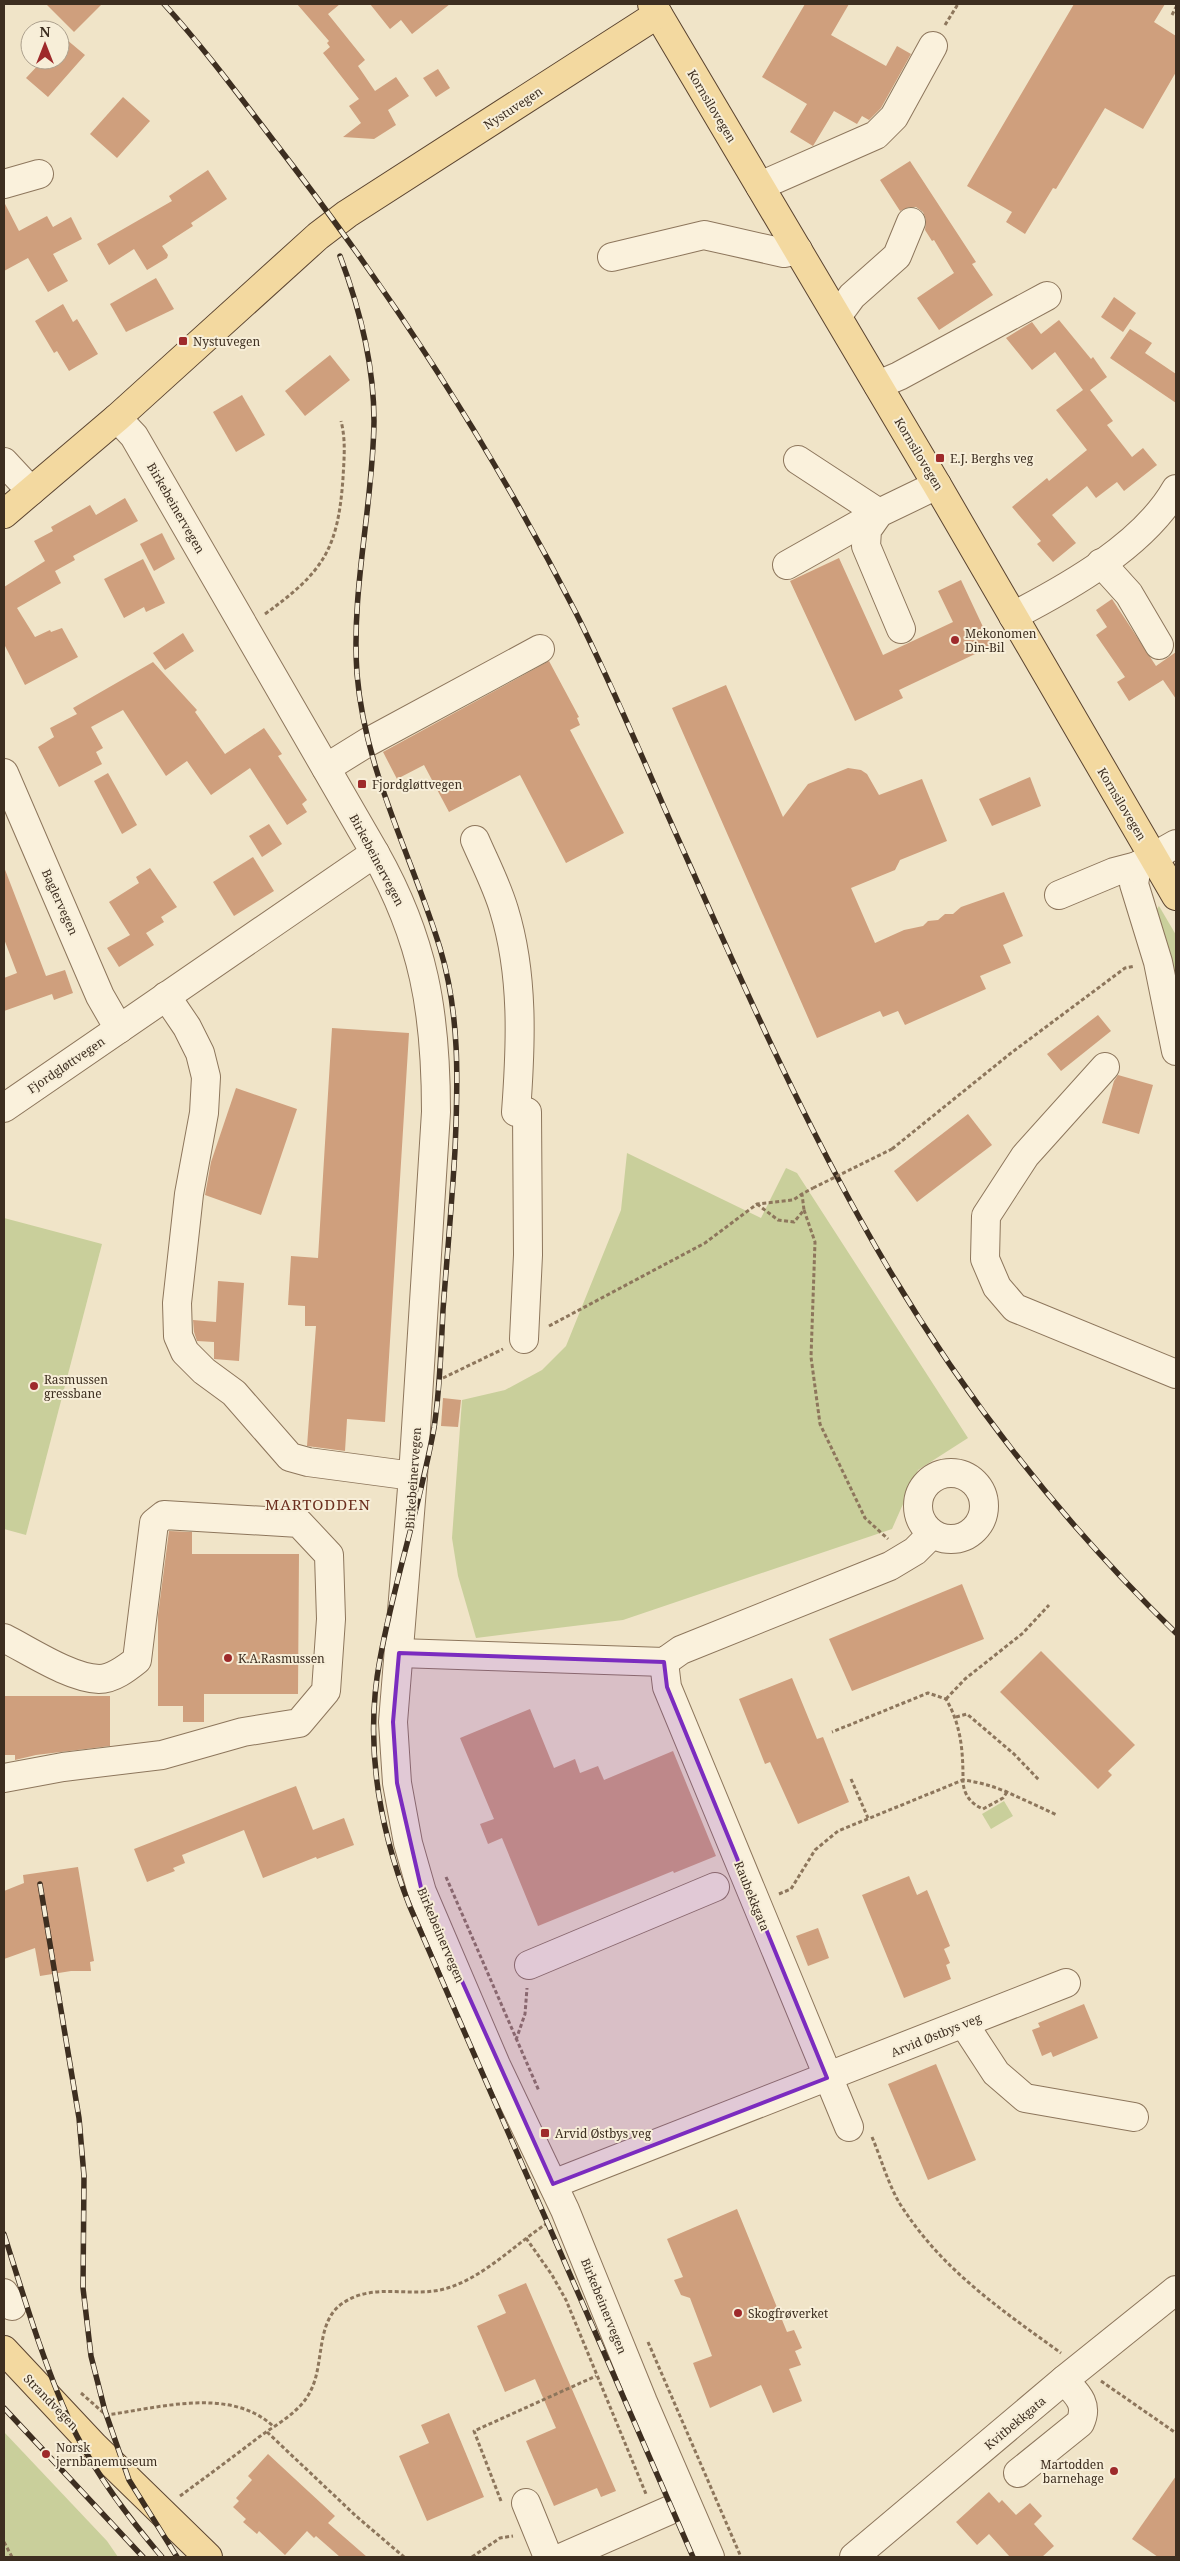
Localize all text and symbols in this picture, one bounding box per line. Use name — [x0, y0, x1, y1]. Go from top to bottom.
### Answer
north arrow — [20, 20, 70, 70]
text: N — [39, 22, 51, 41]
street label: Kornsilovegen — [684, 66, 741, 146]
street label: Nystuvegen — [480, 82, 546, 133]
place label: Nystuvegen — [193, 333, 260, 350]
marker: Nystuvegen — [177, 335, 189, 347]
street label: Kornsilovegen — [891, 414, 948, 494]
place label: E.J. Berghs veg — [950, 450, 1034, 467]
marker: E.J. Berghs veg — [934, 452, 946, 464]
street label: Birkebeinervegen — [143, 460, 209, 557]
place label: Mekonomen Din-Bil — [965, 625, 1037, 656]
marker: Mekonomen Din-Bil — [949, 634, 961, 646]
street label: Kornsilovegen — [1094, 764, 1151, 844]
place label: Fjordgløttvegen — [372, 776, 462, 793]
marker: Fjordgløttvegen — [356, 778, 368, 790]
street label: Birkebeinervegen — [346, 811, 409, 909]
street label: Baglervegen — [38, 866, 82, 938]
street label: Fjordgløttvegen — [24, 1033, 108, 1097]
place label: Rasmussen gressbane — [44, 1371, 108, 1402]
marker: Rasmussen gressbane — [28, 1380, 40, 1392]
street label: Birkebeinervegen — [401, 1426, 425, 1529]
district label: MARTODDEN — [265, 1494, 371, 1514]
place label: K.A.Rasmussen — [238, 1650, 325, 1667]
marker: K.A.Rasmussen — [222, 1652, 234, 1664]
street label: Raubekkgata — [730, 1858, 774, 1934]
street label: Birkebeinervegen — [413, 1885, 469, 1985]
street label: Arvid Østbys veg — [888, 2009, 984, 2061]
place label: Arvid Østbys veg — [555, 2125, 652, 2142]
marker: Arvid Østbys veg — [539, 2127, 551, 2139]
street label: Birkebeinervegen — [577, 2256, 631, 2357]
place label: Skogfrøverket — [748, 2305, 828, 2322]
marker: Skogfrøverket — [732, 2307, 744, 2319]
street label: Strandvegen — [20, 2370, 82, 2434]
street label: Kvitbekkgata — [981, 2392, 1049, 2454]
place label: Norsk jernbanemuseum — [55, 2439, 157, 2470]
marker: Norsk jernbanemuseum — [40, 2448, 52, 2460]
place label: Martodden barnehage — [1040, 2456, 1104, 2487]
marker: Martodden barnehage — [1108, 2465, 1120, 2477]

